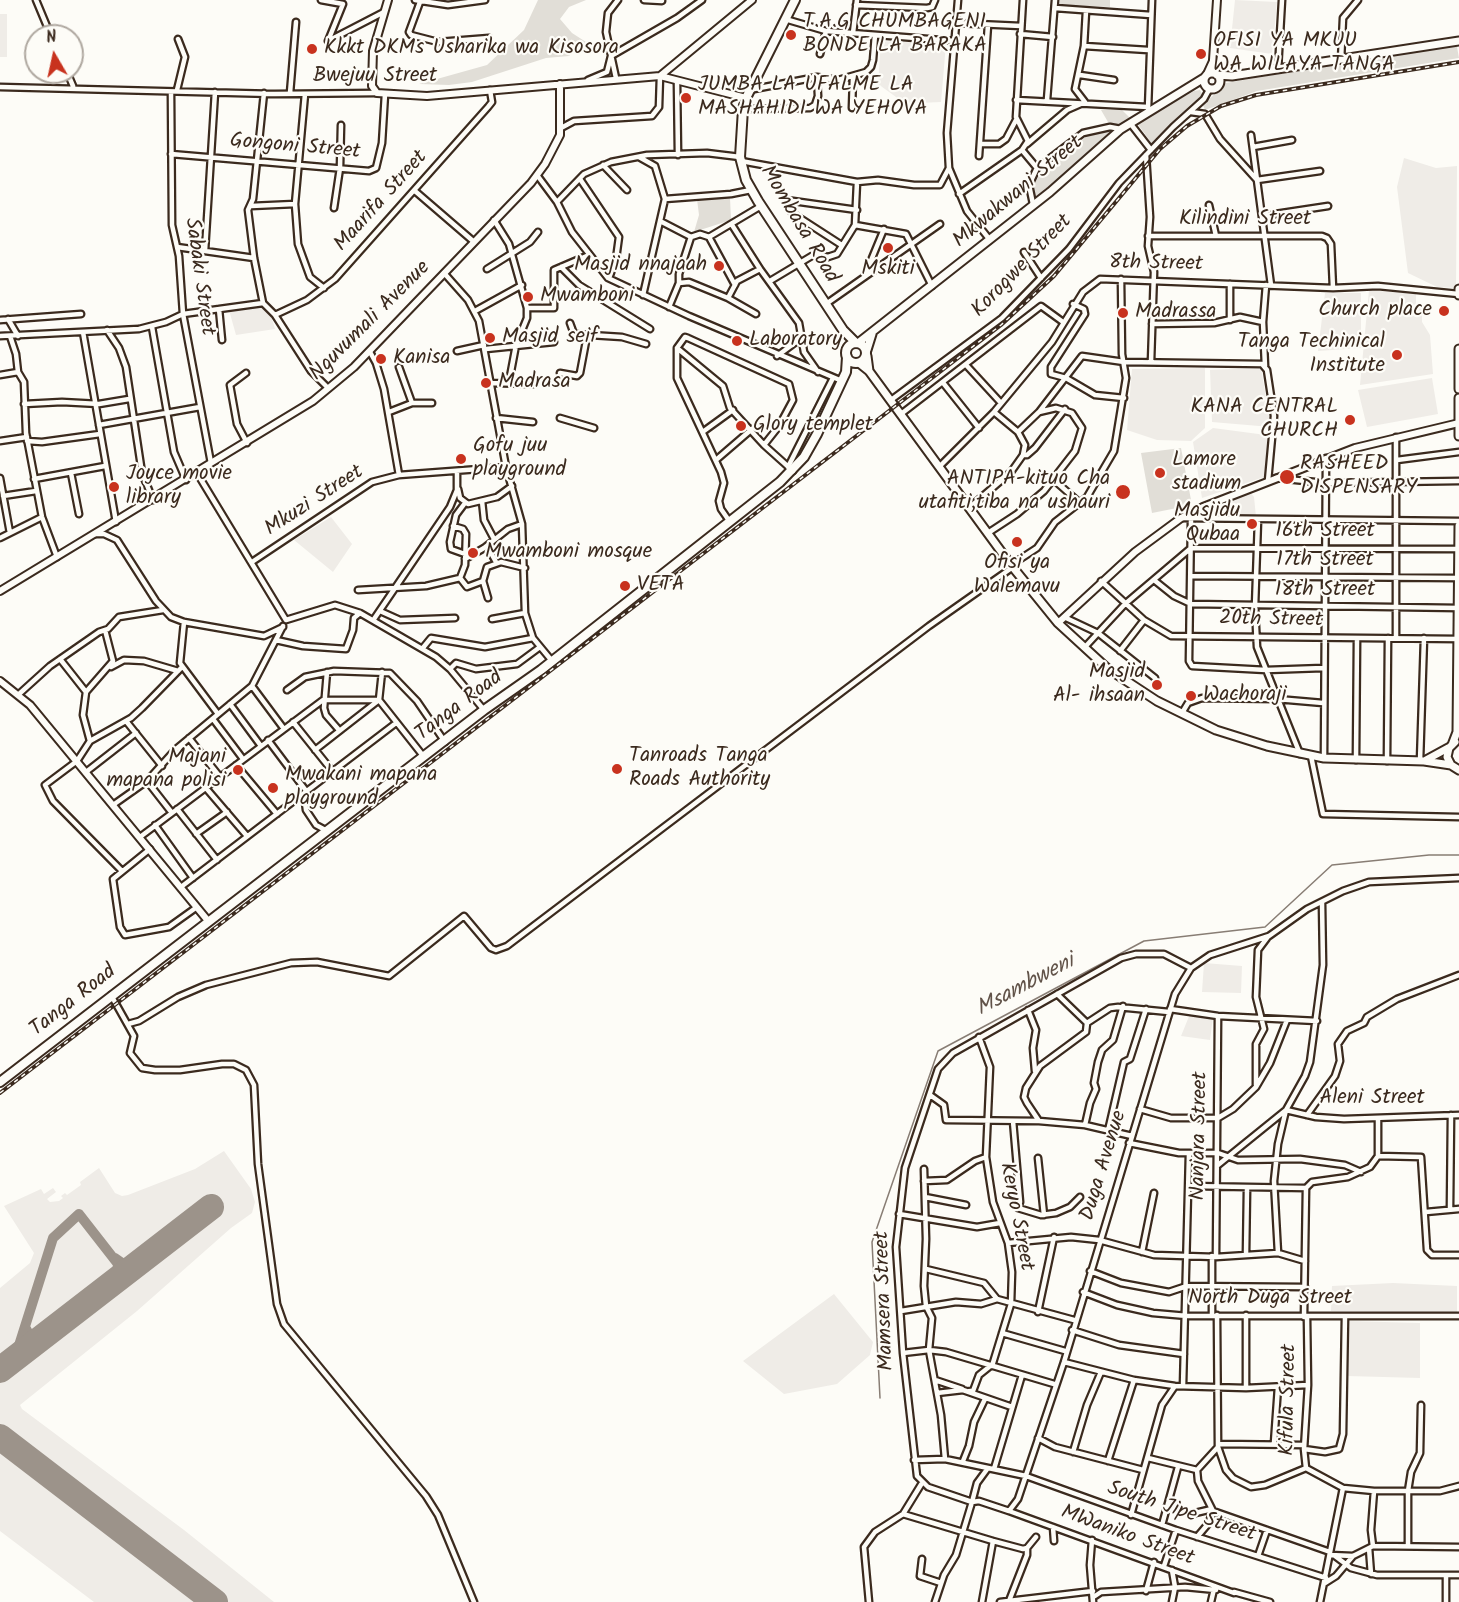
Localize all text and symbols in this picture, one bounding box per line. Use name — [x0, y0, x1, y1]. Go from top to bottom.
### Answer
place label: T.A.G CHUMBAGENI BONDE LA BARAKA — [803, 10, 987, 60]
north arrow — [24, 24, 84, 84]
text: N — [44, 25, 58, 51]
marker: T.A.G CHUMBAGENI BONDE LA BARAKA — [784, 28, 798, 42]
place label: OFISI YA MKUU WA WILAYA TANGA — [1213, 29, 1395, 79]
place label: Kkkt DKMs Usharika wa Kisosora — [324, 36, 619, 62]
marker: Kkkt DKMs Usharika wa Kisosora — [305, 42, 319, 56]
marker: OFISI YA MKUU WA WILAYA TANGA — [1194, 47, 1208, 61]
street label: Bwejuu Street — [313, 64, 437, 90]
place label: JUMBA LA UFALME LA MASHAHIDI WA YEHOVA — [698, 73, 927, 123]
marker: JUMBA LA UFALME LA MASHAHIDI WA YEHOVA — [679, 91, 693, 105]
street label: Gongoni Street — [229, 130, 361, 166]
street label: Mkwakwani Street — [949, 131, 1089, 255]
street label: Maarifa Street — [330, 146, 434, 258]
street label: Mombasa Road — [753, 162, 843, 288]
street label: Kilindini Street — [1179, 207, 1311, 233]
street label: Korogwe Street — [968, 210, 1078, 324]
street label: Sabaki Street — [177, 217, 219, 337]
marker: Mskiti — [881, 241, 895, 255]
street label: 8th Street — [1109, 252, 1203, 278]
place label: Masjid nnajaah — [574, 253, 707, 279]
street label: Nguvumali Avenue — [305, 256, 437, 388]
place label: Mskiti — [861, 257, 915, 283]
marker: Masjid nnajaah — [712, 259, 726, 273]
place label: Mwamboni — [540, 284, 634, 310]
marker: Mwamboni — [521, 290, 535, 304]
place label: Church place — [1318, 298, 1432, 324]
place label: Madrassa — [1135, 300, 1216, 326]
marker: Church place — [1437, 304, 1451, 318]
marker: Madrassa — [1116, 306, 1130, 320]
place label: Masjid seif — [502, 325, 598, 351]
place label: Laboratory — [749, 328, 842, 354]
place label: Tanga Techinical Institute — [1238, 330, 1385, 380]
marker: Masjid seif — [483, 331, 497, 345]
marker: Laboratory — [730, 334, 744, 348]
place label: Kanisa — [393, 346, 450, 372]
marker: Tanga Techinical Institute — [1390, 348, 1404, 362]
marker: Kanisa — [374, 352, 388, 366]
place label: Madrasa — [498, 370, 570, 396]
marker: Madrasa — [479, 376, 493, 390]
place label: KANA CENTRAL CHURCH — [1191, 395, 1338, 445]
place label: Glory templet — [753, 413, 873, 439]
marker: KANA CENTRAL CHURCH — [1343, 413, 1357, 427]
marker: Glory templet — [734, 419, 748, 433]
place label: Gofu juu playground — [473, 434, 566, 484]
place label: Lamore stadium — [1172, 448, 1241, 498]
marker: Gofu juu playground — [454, 452, 468, 466]
place label: RASHEED DISPENSARY — [1300, 452, 1417, 502]
street label: Mkuzi Street — [261, 461, 369, 543]
place label: Joyce movie library — [126, 462, 232, 512]
marker: Lamore stadium — [1153, 466, 1167, 480]
place label: ANTIPA-kituo Cha utafiti,tiba na ushauri — [919, 467, 1110, 517]
marker: RASHEED DISPENSARY — [1278, 468, 1296, 486]
marker: Joyce movie library — [107, 480, 121, 494]
marker: ANTIPA-kituo Cha utafiti,tiba na ushauri — [1114, 483, 1132, 501]
place label: Masjidu Qubaa — [1174, 499, 1240, 549]
marker: Masjidu Qubaa — [1245, 517, 1259, 531]
street label: 16th Street — [1275, 519, 1375, 545]
marker: Ofisi ya Walemavu — [1010, 535, 1024, 549]
place label: Mwamboni mosque — [485, 540, 652, 566]
marker: Mwamboni mosque — [466, 546, 480, 560]
street label: 17th Street — [1276, 548, 1374, 574]
place label: Ofisi ya Walemavu — [974, 551, 1060, 601]
place label: VETA — [637, 573, 684, 599]
street label: 18th Street — [1275, 578, 1375, 604]
marker: VETA — [618, 579, 632, 593]
street label: 20th Street — [1219, 607, 1323, 635]
place label: Masjid Al- ihsaan — [1053, 660, 1145, 710]
street label: Tanga Road — [411, 666, 509, 748]
marker: Masjid Al- ihsaan — [1150, 678, 1164, 692]
place label: Wachoraji — [1203, 683, 1287, 709]
marker: Wachoraji — [1184, 689, 1198, 703]
place label: Tanroads Tanga Roads Authority — [629, 744, 770, 794]
place label: Majani mapana polisi — [106, 745, 226, 795]
marker: Tanroads Tanga Roads Authority — [610, 762, 624, 776]
marker: Majani mapana polisi — [231, 763, 245, 777]
place label: Mwakani mapana playground — [285, 763, 437, 813]
marker: Mwakani mapana playground — [266, 781, 280, 795]
water label: Msambweni — [972, 950, 1080, 1024]
street label: Tanga Road — [26, 960, 122, 1044]
street label: Nanjara Street — [1187, 1071, 1215, 1201]
street label: Aleni Street — [1319, 1086, 1425, 1112]
street label: Duga Avenue — [1076, 1108, 1134, 1224]
street label: Keryo Street — [992, 1161, 1038, 1273]
street label: Mamsera Street — [871, 1231, 901, 1371]
street label: North Duga Street — [1188, 1286, 1352, 1312]
street label: Kifula Street — [1276, 1344, 1304, 1456]
street label: South Jipe Street — [1104, 1477, 1258, 1549]
street label: MWaniko Street — [1057, 1501, 1197, 1573]

